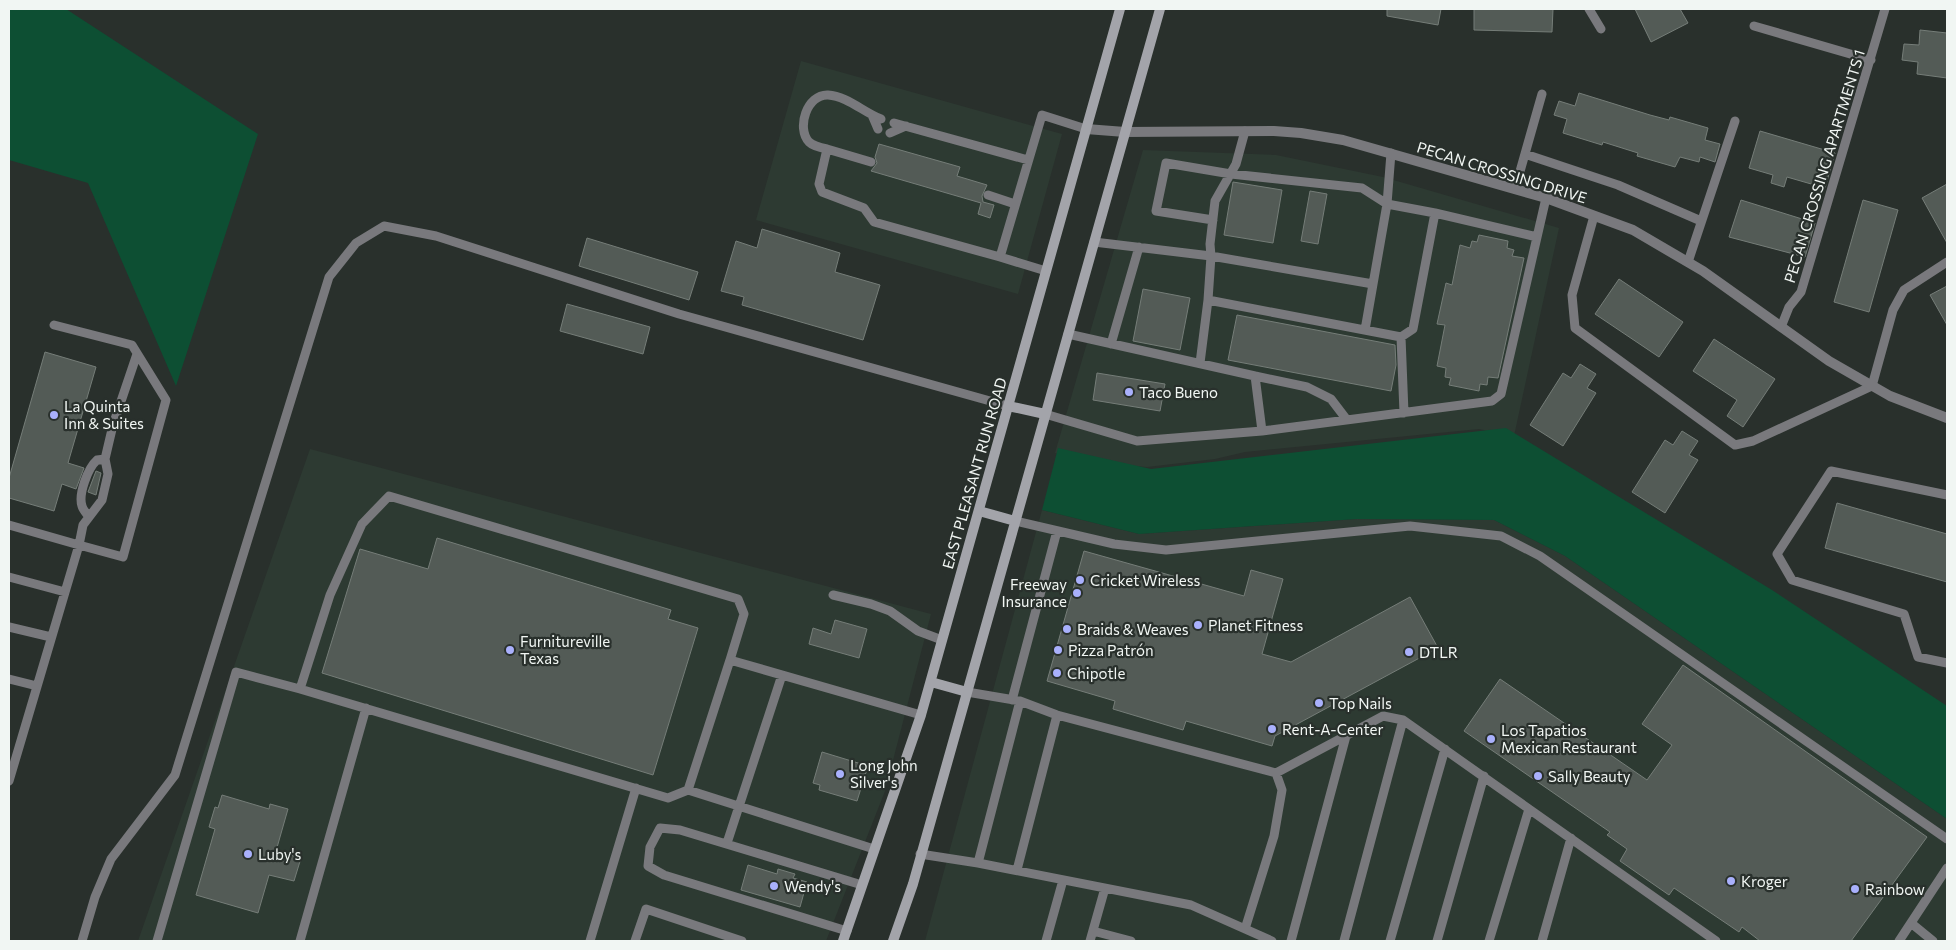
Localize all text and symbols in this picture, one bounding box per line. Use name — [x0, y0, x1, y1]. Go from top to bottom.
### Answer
street label: PECAN CROSSING APARTMENTS 1 — [1780, 47, 1868, 285]
street label: PECAN CROSSING DRIVE — [1415, 138, 1589, 206]
street label: EAST PLEASANT RUN ROAD — [938, 375, 1010, 571]
place label: Taco Bueno — [1139, 383, 1218, 401]
marker: Taco Bueno — [1123, 386, 1135, 398]
place label: La Quinta Inn & Suites — [64, 397, 144, 432]
marker: La Quinta Inn & Suites — [48, 409, 60, 421]
place label: Cricket Wireless — [1090, 571, 1200, 589]
marker: Cricket Wireless — [1074, 574, 1086, 586]
place label: Freeway Insurance — [1001, 575, 1067, 610]
marker: Freeway Insurance — [1071, 587, 1083, 599]
place label: Planet Fitness — [1208, 616, 1303, 634]
marker: Planet Fitness — [1192, 619, 1204, 631]
place label: Braids & Weaves — [1077, 620, 1189, 638]
marker: Braids & Weaves — [1061, 623, 1073, 635]
place label: Furnitureville Texas — [520, 632, 610, 667]
place label: Pizza Patrón — [1068, 641, 1154, 659]
place label: DTLR — [1419, 643, 1458, 661]
marker: Furnitureville Texas — [504, 644, 516, 656]
marker: Pizza Patrón — [1052, 644, 1064, 656]
marker: DTLR — [1403, 646, 1415, 658]
place label: Chipotle — [1067, 664, 1125, 682]
marker: Chipotle — [1051, 667, 1063, 679]
place label: Top Nails — [1329, 694, 1392, 712]
marker: Top Nails — [1313, 697, 1325, 709]
place label: Rent-A-Center — [1282, 720, 1383, 738]
place label: Los Tapatios Mexican Restaurant — [1501, 721, 1637, 756]
marker: Rent-A-Center — [1266, 723, 1278, 735]
marker: Los Tapatios Mexican Restaurant — [1485, 733, 1497, 745]
place label: Long John Silver's — [850, 756, 918, 791]
place label: Sally Beauty — [1548, 767, 1631, 785]
marker: Long John Silver's — [834, 768, 846, 780]
marker: Sally Beauty — [1532, 770, 1544, 782]
place label: Luby's — [258, 845, 301, 863]
marker: Luby's — [242, 848, 254, 860]
place label: Kroger — [1741, 872, 1788, 890]
marker: Kroger — [1725, 875, 1737, 887]
place label: Wendy's — [784, 877, 841, 895]
marker: Wendy's — [768, 880, 780, 892]
place label: Rainbow — [1865, 880, 1925, 898]
marker: Rainbow — [1849, 883, 1861, 895]

